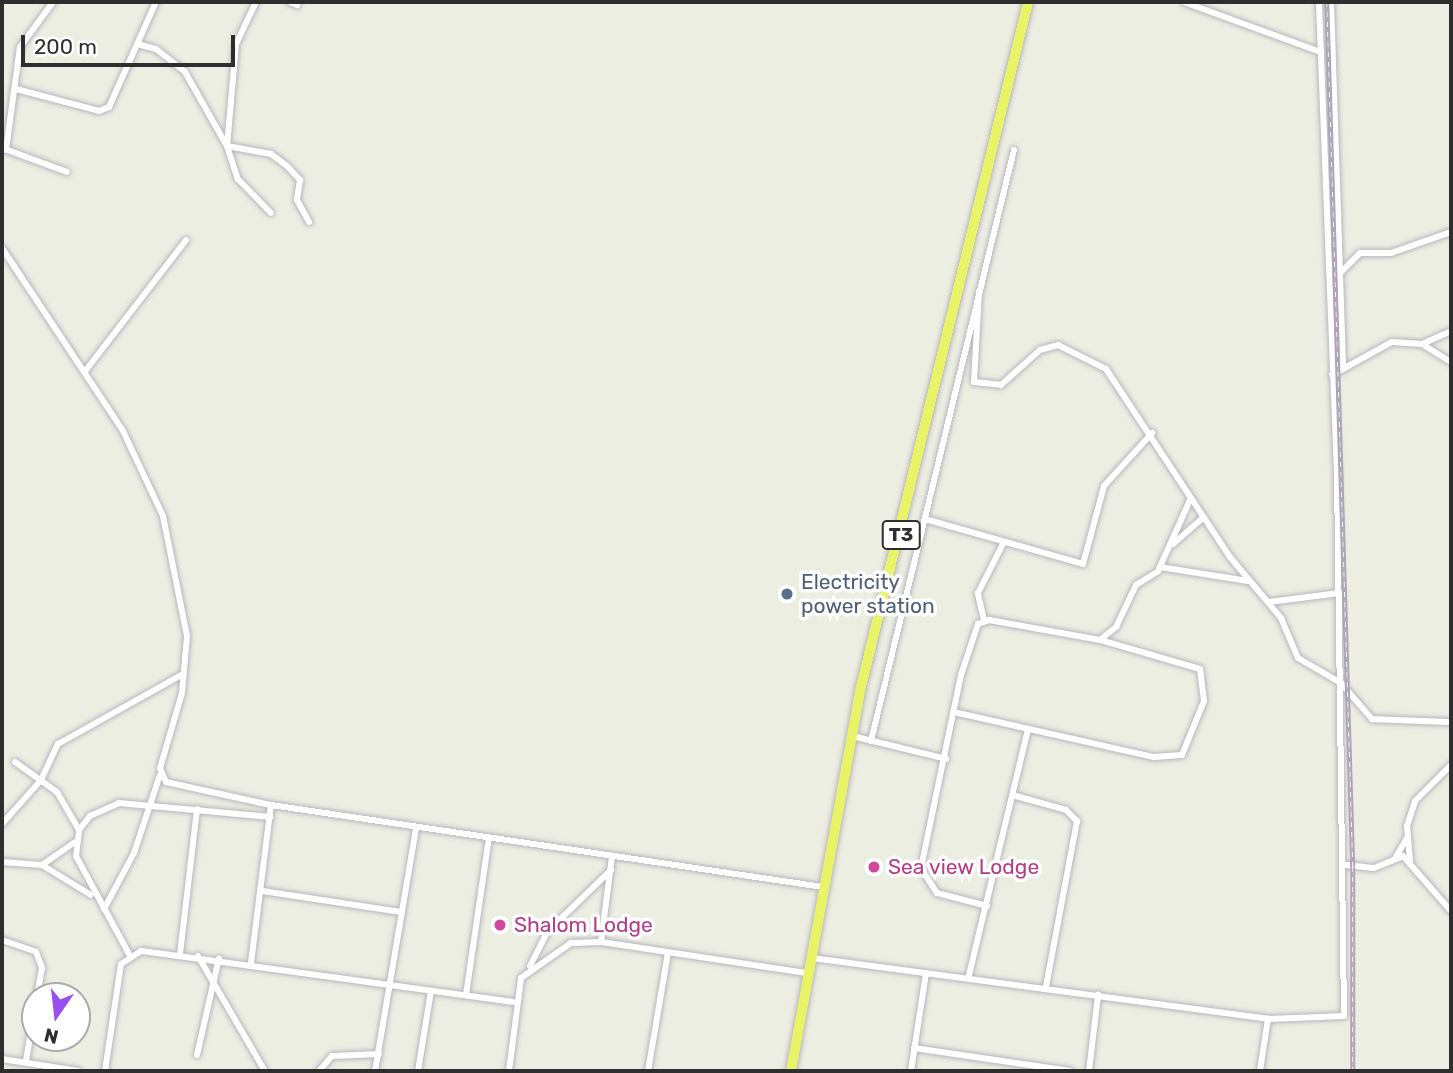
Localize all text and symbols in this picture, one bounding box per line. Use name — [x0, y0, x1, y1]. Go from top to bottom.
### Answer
scale bar — [24, 21, 238, 65]
text: 200 m — [34, 34, 97, 59]
road number: T3 — [882, 520, 920, 550]
place label: Electricity power station — [801, 569, 935, 619]
marker: Electricity power station — [779, 586, 795, 602]
place label: Sea view Lodge — [888, 854, 1040, 880]
marker: Sea view Lodge — [866, 859, 882, 875]
place label: Shalom Lodge — [514, 912, 653, 938]
marker: Shalom Lodge — [492, 917, 508, 933]
north arrow — [21, 982, 91, 1052]
text: N — [42, 1023, 61, 1049]

